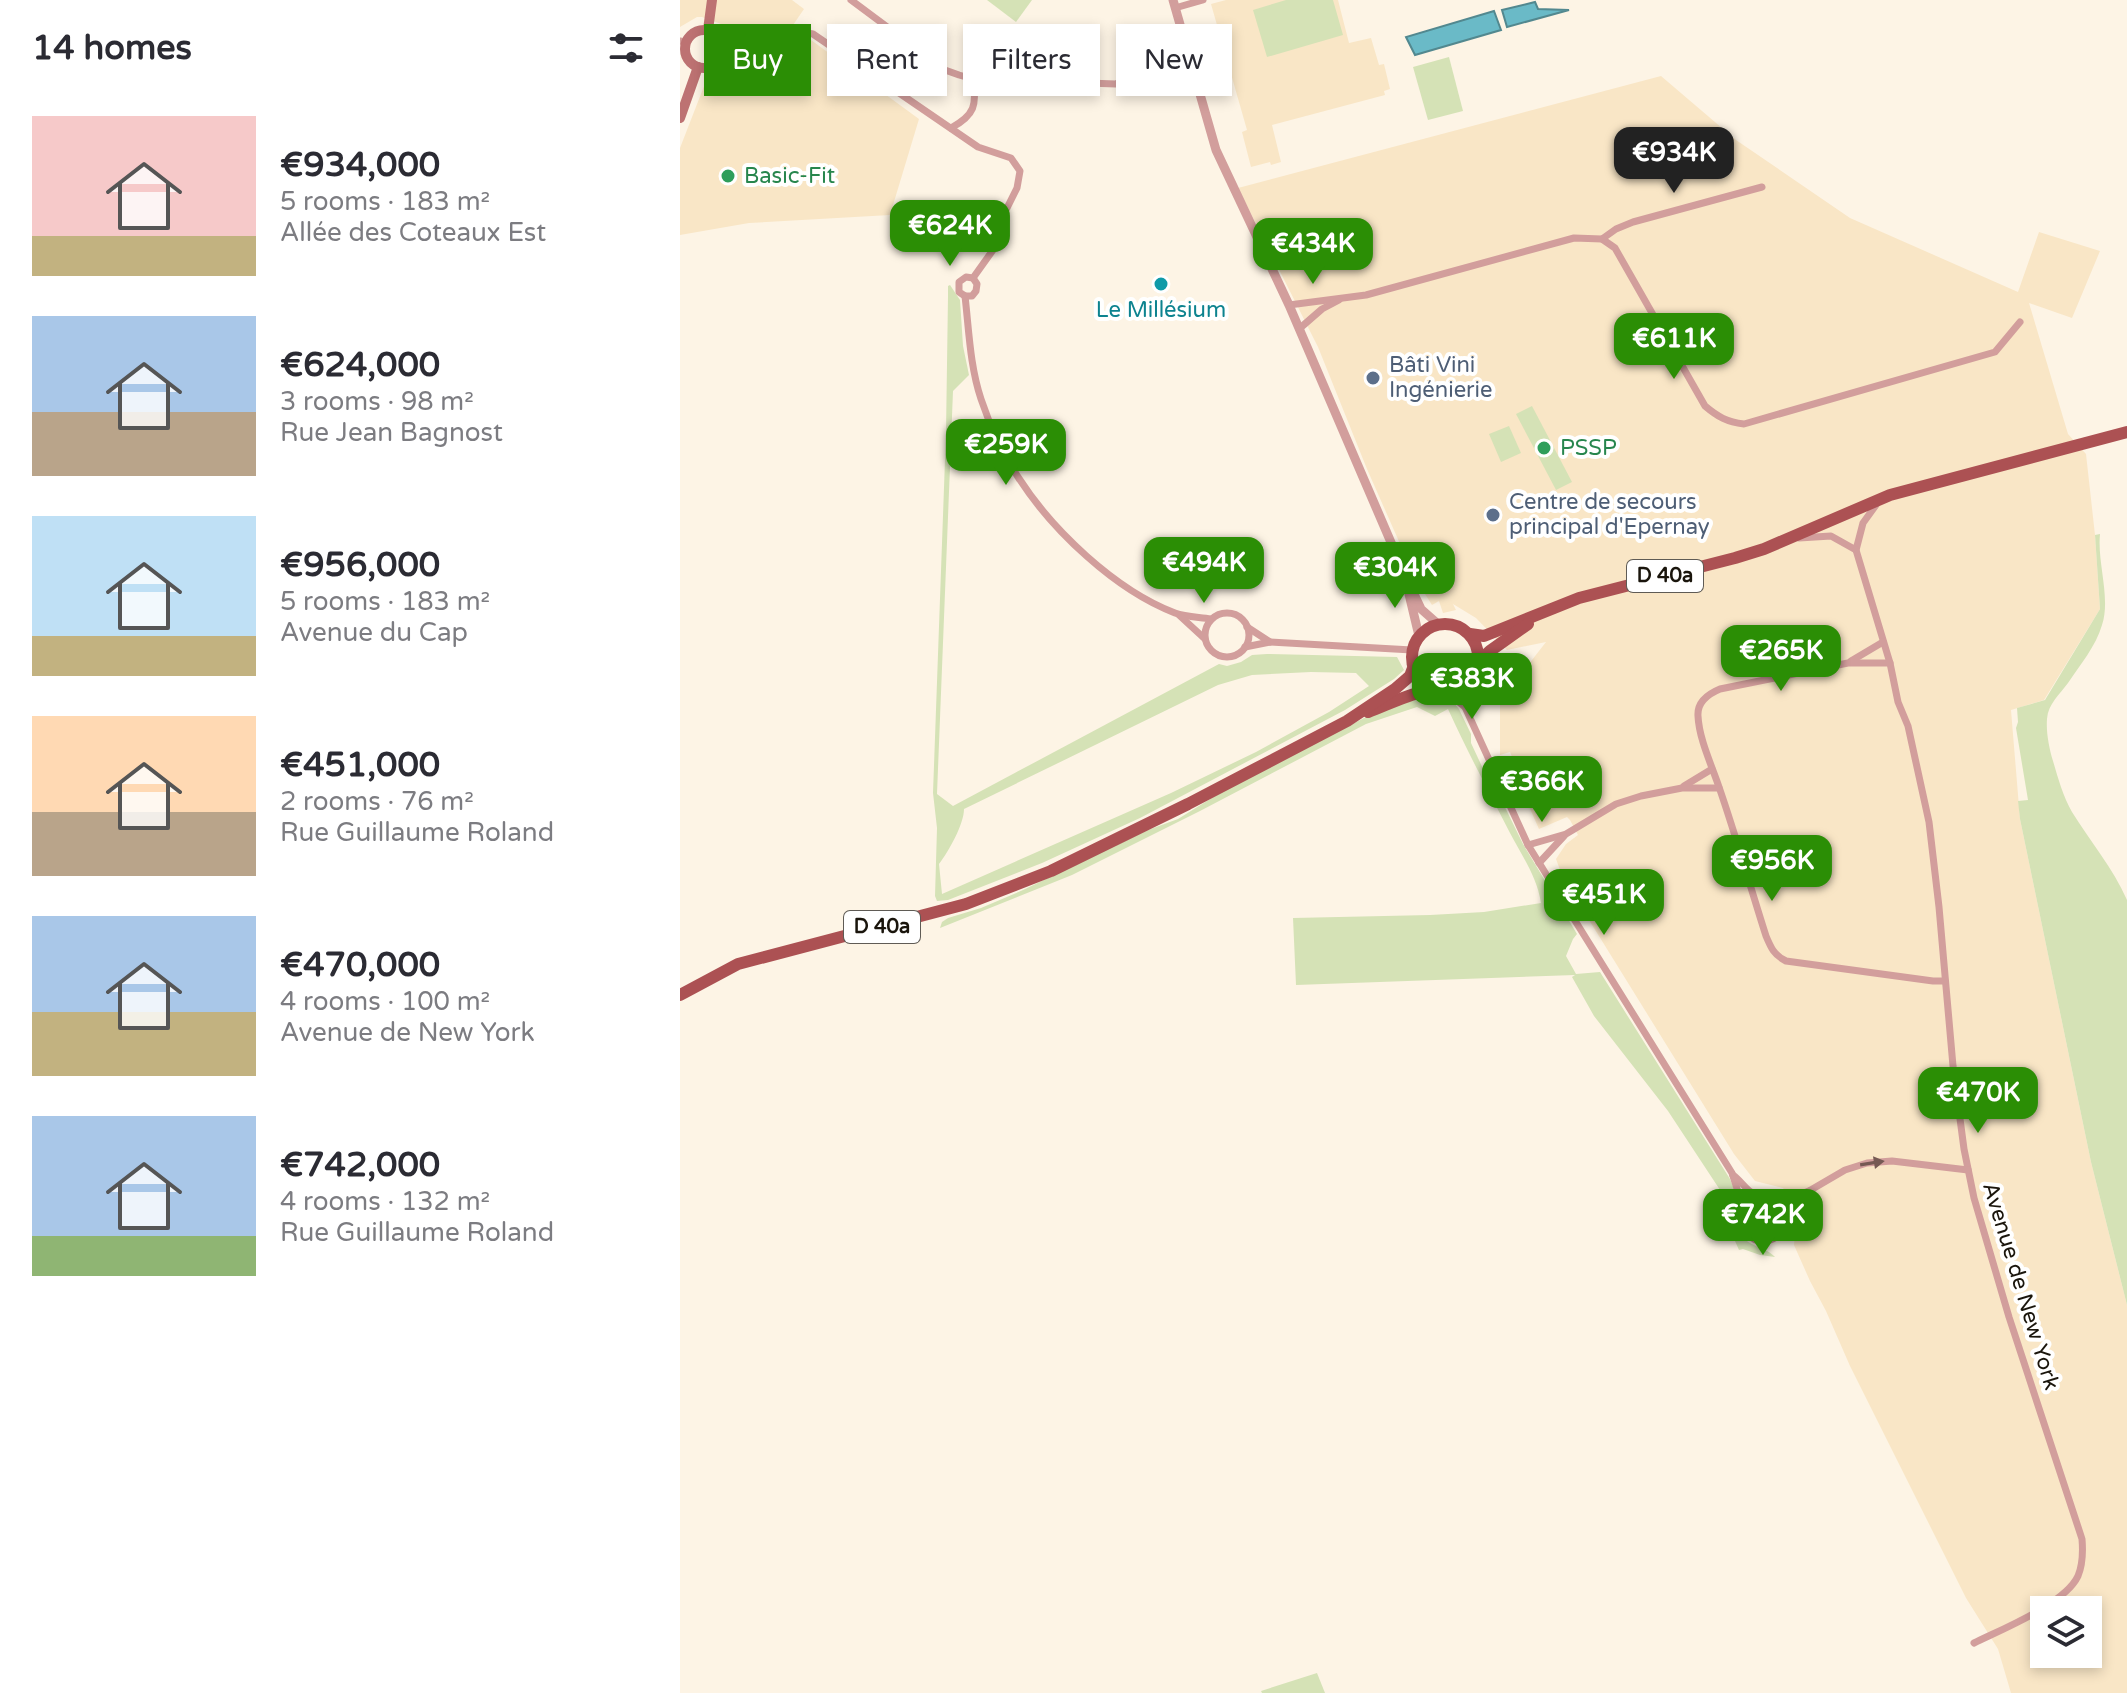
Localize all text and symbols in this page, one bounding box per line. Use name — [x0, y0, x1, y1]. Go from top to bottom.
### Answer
chip: Buy — [704, 24, 811, 96]
chip: Rent — [827, 24, 947, 96]
chip: Filters — [963, 24, 1100, 96]
chip: New — [1116, 24, 1232, 96]
icon: filters — [604, 26, 648, 70]
text: 14 homes — [32, 28, 192, 69]
pin: €934K — [1618, 127, 1730, 195]
text: €934K — [1632, 137, 1716, 168]
text: €934,000 — [280, 145, 440, 186]
icon: home — [96, 148, 192, 244]
place label: Basic-Fit — [744, 163, 835, 189]
marker: Basic-Fit — [719, 167, 737, 185]
text: 5 rooms · 183 m² — [280, 186, 490, 217]
pin: €624K — [894, 200, 1006, 268]
text: €624K — [908, 210, 992, 241]
text: Allée des Coteaux Est — [280, 217, 546, 248]
pin: €434K — [1257, 218, 1369, 286]
text: €434K — [1271, 228, 1355, 259]
marker: Le Millésium — [1152, 275, 1170, 293]
place label: Le Millésium — [1096, 297, 1226, 323]
pin: €611K — [1618, 313, 1730, 381]
text: €611K — [1632, 323, 1716, 354]
text: €624,000 — [280, 345, 440, 386]
icon: home — [96, 348, 192, 444]
place label: Bâti Vini Ingénierie — [1389, 352, 1492, 403]
marker: Bâti Vini Ingénierie — [1364, 369, 1382, 387]
text: 3 rooms · 98 m² — [280, 386, 474, 417]
text: Rue Jean Bagnost — [280, 417, 503, 448]
pin: €259K — [950, 419, 1062, 487]
text: €259K — [964, 429, 1048, 460]
place label: PSSP — [1560, 435, 1617, 461]
marker: PSSP — [1535, 439, 1553, 457]
place label: Centre de secours principal d'Epernay — [1509, 489, 1710, 540]
marker: Centre de secours principal d'Epernay — [1484, 506, 1502, 524]
pin: €494K — [1148, 537, 1260, 605]
pin: €304K — [1339, 542, 1451, 610]
text: €956,000 — [280, 545, 440, 586]
text: €494K — [1162, 547, 1246, 578]
icon: home — [96, 548, 192, 644]
text: €304K — [1353, 552, 1437, 583]
road number: D 40a — [1627, 560, 1703, 592]
text: 5 rooms · 183 m² — [280, 586, 490, 617]
text: Avenue du Cap — [280, 617, 468, 648]
pin: €265K — [1725, 625, 1837, 693]
text: €265K — [1739, 635, 1823, 666]
pin: €383K — [1416, 653, 1528, 721]
text: €383K — [1430, 663, 1514, 694]
text: €451,000 — [280, 745, 440, 786]
icon: home — [96, 748, 192, 844]
pin: €366K — [1486, 756, 1598, 824]
text: €366K — [1500, 766, 1584, 797]
text: 2 rooms · 76 m² — [280, 786, 474, 817]
text: Rue Guillaume Roland — [280, 817, 554, 848]
pin: €956K — [1716, 835, 1828, 903]
text: €956K — [1730, 845, 1814, 876]
pin: €451K — [1548, 869, 1660, 937]
text: €451K — [1562, 879, 1646, 910]
road number: D 40a — [844, 911, 920, 943]
text: €470,000 — [280, 945, 440, 986]
icon: home — [96, 948, 192, 1044]
text: 4 rooms · 100 m² — [280, 986, 490, 1017]
text: Avenue de New York — [280, 1017, 535, 1048]
pin: €470K — [1922, 1067, 2034, 1135]
text: €470K — [1936, 1077, 2020, 1108]
text: €742,000 — [280, 1145, 440, 1186]
icon: home — [96, 1148, 192, 1244]
one-way arrow — [1860, 1157, 1885, 1169]
street label: Avenue de New York — [1977, 1179, 2065, 1393]
text: 4 rooms · 132 m² — [280, 1186, 490, 1217]
pin: €742K — [1707, 1189, 1819, 1257]
text: €742K — [1721, 1199, 1805, 1230]
text: Rue Guillaume Roland — [280, 1217, 554, 1248]
map controls — [2030, 1596, 2102, 1668]
button: layers — [2030, 1596, 2102, 1668]

